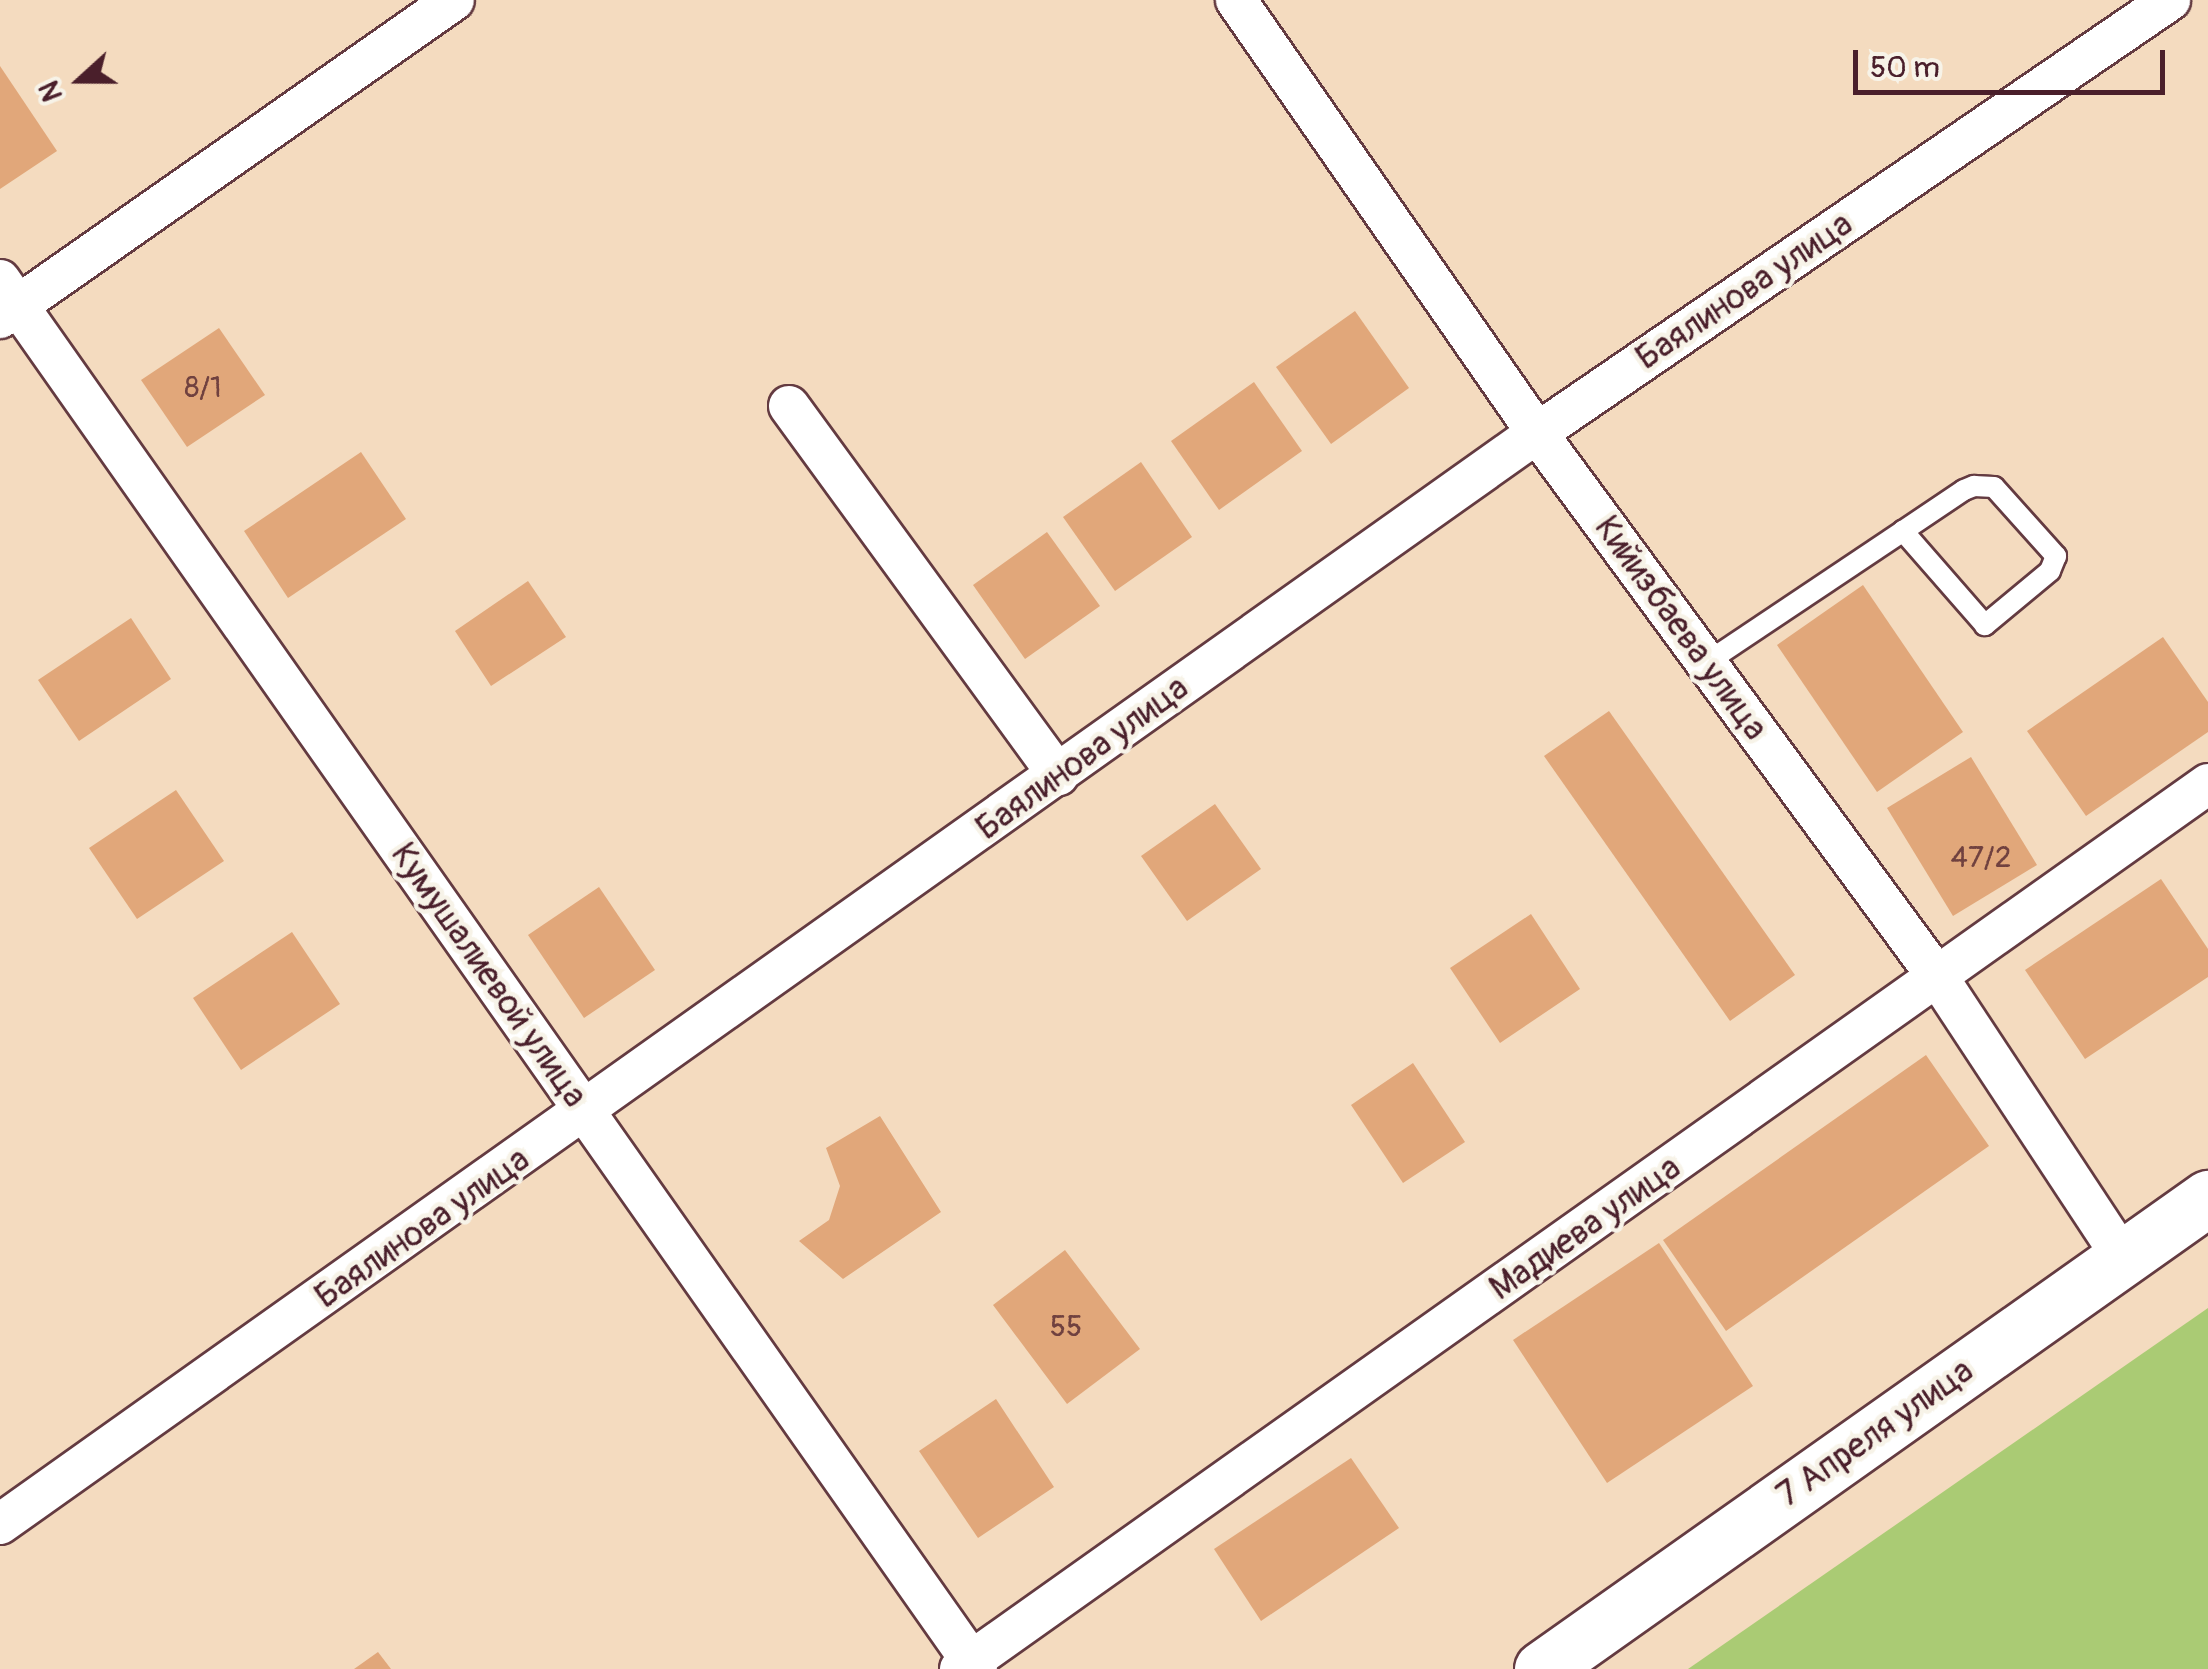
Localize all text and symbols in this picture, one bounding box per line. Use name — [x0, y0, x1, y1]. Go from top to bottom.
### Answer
north arrow — [30, 30, 130, 130]
scale bar — [1858, 30, 2170, 92]
text: 50 m — [1870, 49, 1940, 86]
text: N — [32, 76, 71, 106]
street label: Баялинова улица — [1628, 203, 1860, 379]
house number: 8/1 — [184, 370, 222, 406]
street label: Кийизбаева улица — [1586, 508, 1776, 748]
street label: Баялинова улица — [968, 667, 1196, 849]
street label: Кумушалиевой улица — [382, 835, 596, 1115]
house number: 47/2 — [1951, 840, 2011, 876]
street label: Баялинова улица — [307, 1138, 537, 1318]
street label: Мадиева улица — [1481, 1147, 1689, 1309]
house number: 55 — [1050, 1309, 1082, 1345]
street label: 7 Апреля улица — [1769, 1350, 1981, 1516]

